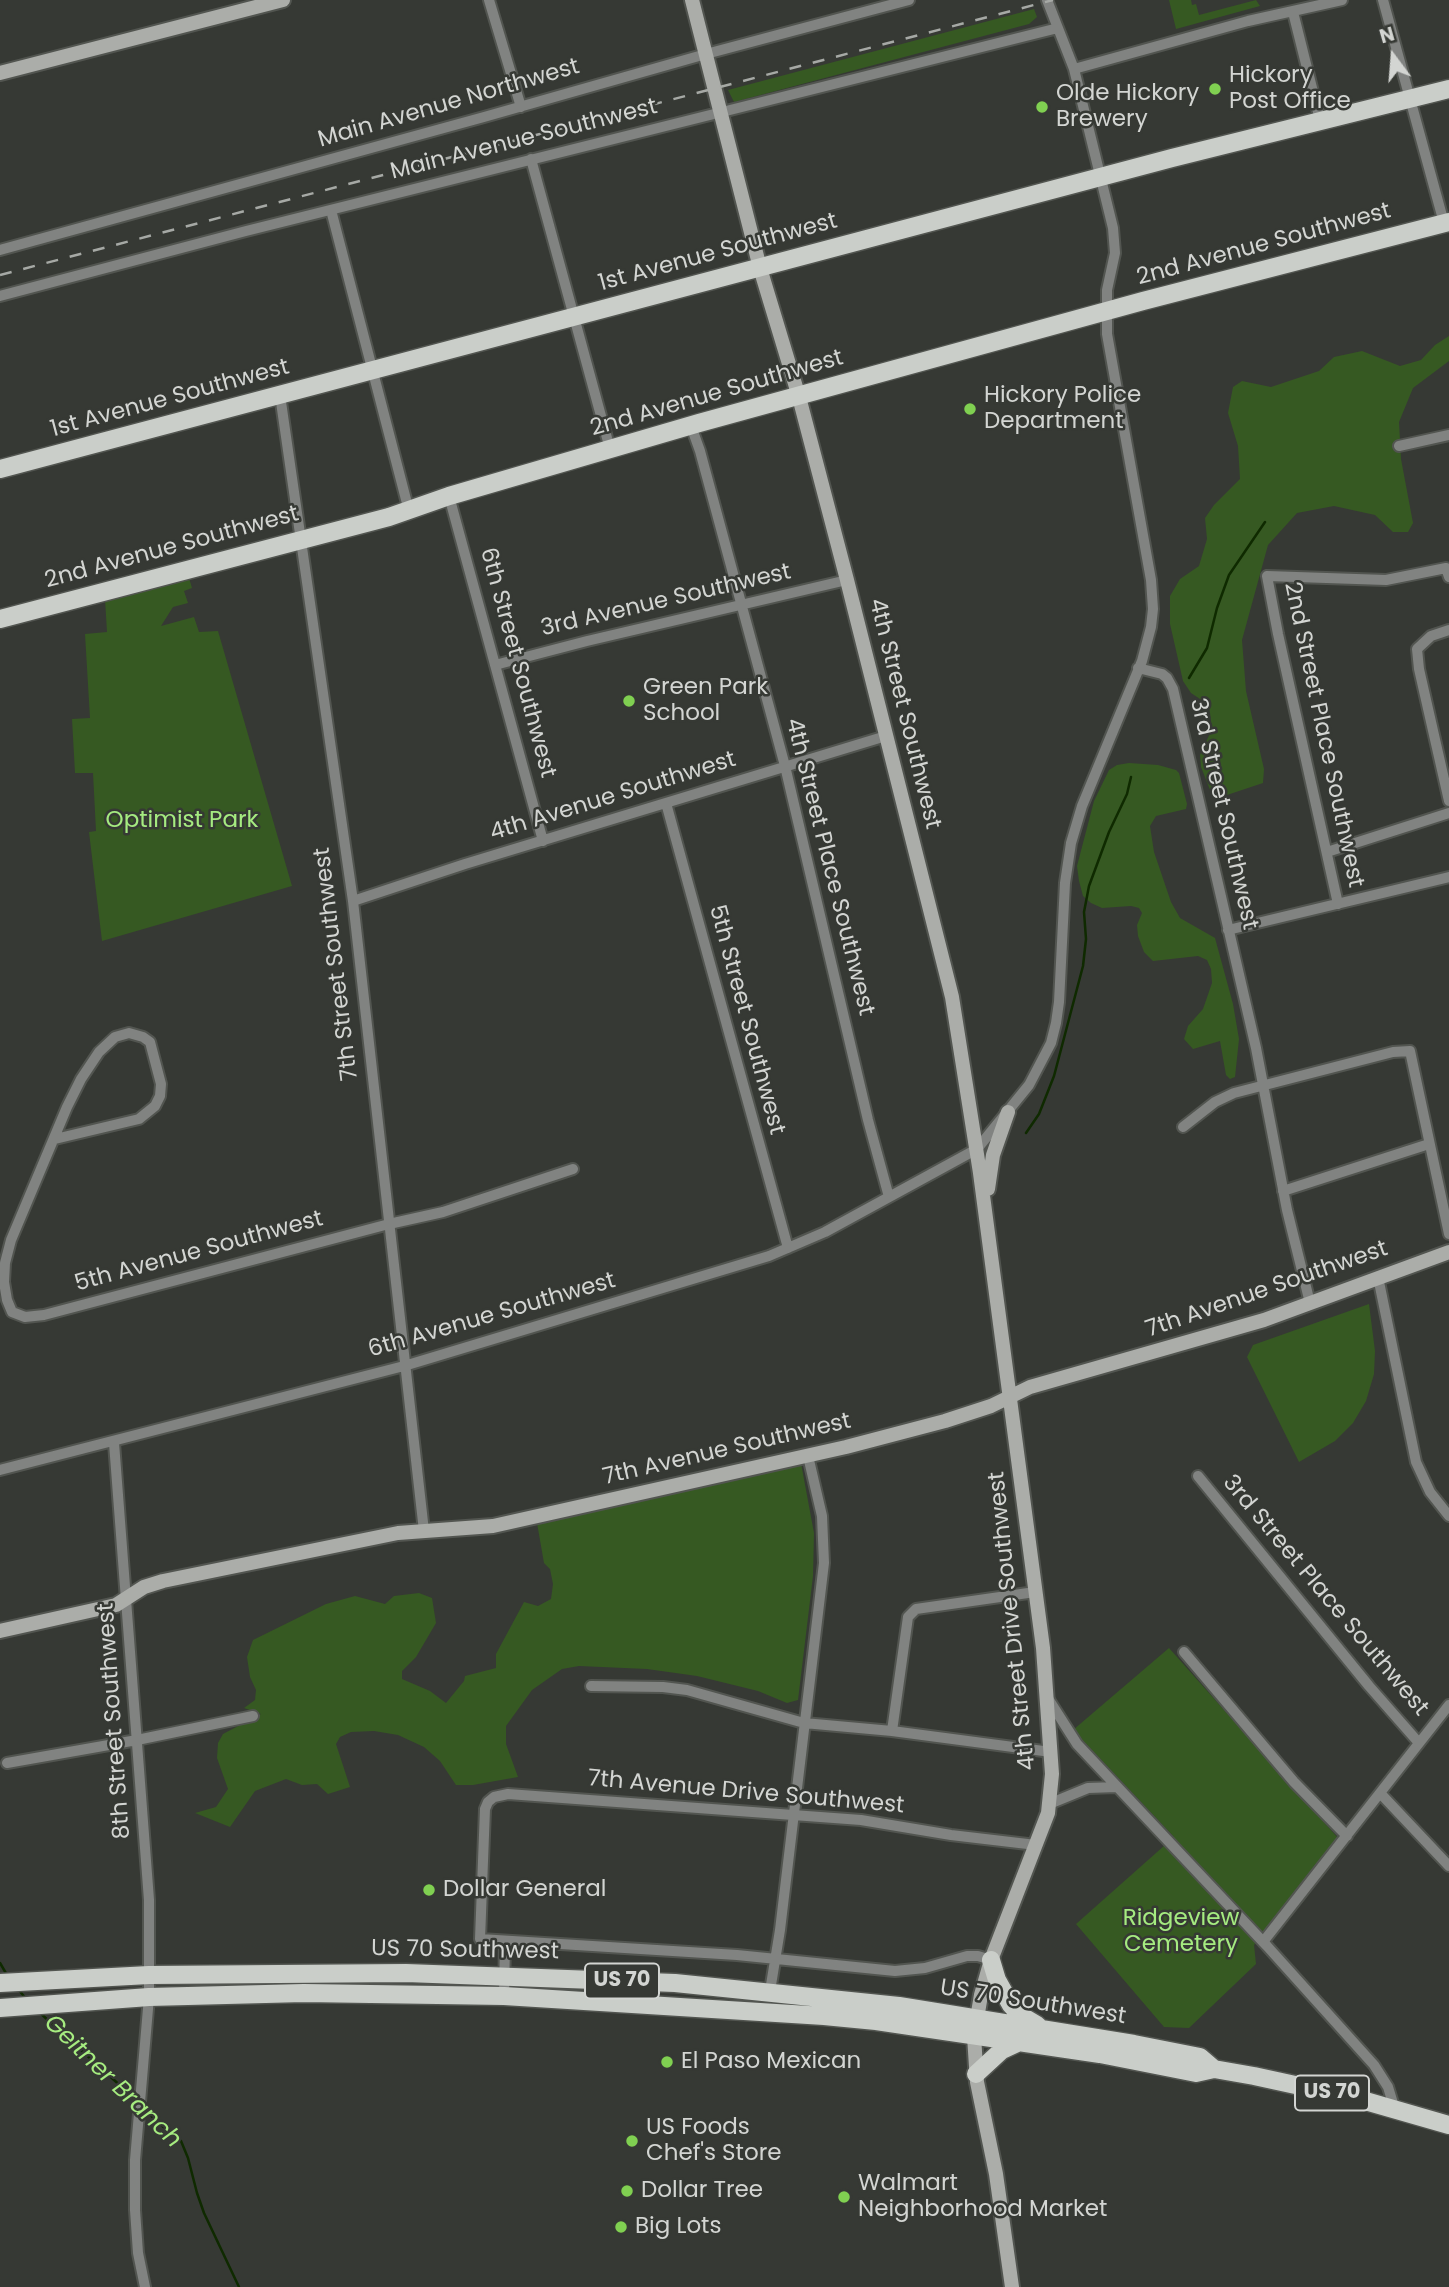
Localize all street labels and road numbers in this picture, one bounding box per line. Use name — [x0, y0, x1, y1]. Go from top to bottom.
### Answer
street label: Main Avenue Northwest — [315, 53, 583, 155]
street label: Main Avenue Southwest — [388, 93, 660, 187]
street label: 2nd Avenue Southwest — [1134, 198, 1394, 292]
street label: 1st Avenue Southwest — [596, 208, 840, 298]
street label: 2nd Avenue Southwest — [587, 345, 847, 443]
street label: 1st Avenue Southwest — [48, 354, 292, 444]
street label: 2nd Avenue Southwest — [42, 501, 302, 595]
street label: 6th Street Southwest — [473, 545, 561, 781]
street label: 3rd Avenue Southwest — [538, 559, 794, 643]
street label: 2nd Street Place Southwest — [1277, 580, 1369, 890]
street label: 4th Street Southwest — [862, 596, 946, 832]
street label: 3rd Street Southwest — [1183, 696, 1263, 932]
street label: 4th Street Place Southwest — [779, 715, 879, 1019]
street label: 4th Avenue Southwest — [487, 746, 739, 848]
street label: 7th Street Southwest — [309, 846, 365, 1082]
street label: 5th Street Southwest — [702, 902, 790, 1138]
street label: 5th Avenue Southwest — [72, 1206, 326, 1298]
street label: 7th Avenue Southwest — [1143, 1236, 1391, 1344]
street label: 6th Avenue Southwest — [365, 1267, 619, 1365]
street label: 7th Avenue Southwest — [600, 1408, 854, 1492]
street label: 4th Street Drive Southwest — [984, 1470, 1042, 1772]
street label: 3rd Street Place Southwest — [1216, 1470, 1434, 1722]
street label: 8th Street Southwest — [93, 1602, 137, 1840]
street label: 7th Avenue Drive Southwest — [587, 1765, 905, 1821]
street label: US 70 Southwest — [371, 1936, 559, 1966]
road number: US 70 — [585, 1964, 659, 1998]
street label: US 70 Southwest — [938, 1975, 1128, 2031]
road number: US 70 — [1295, 2076, 1369, 2110]

